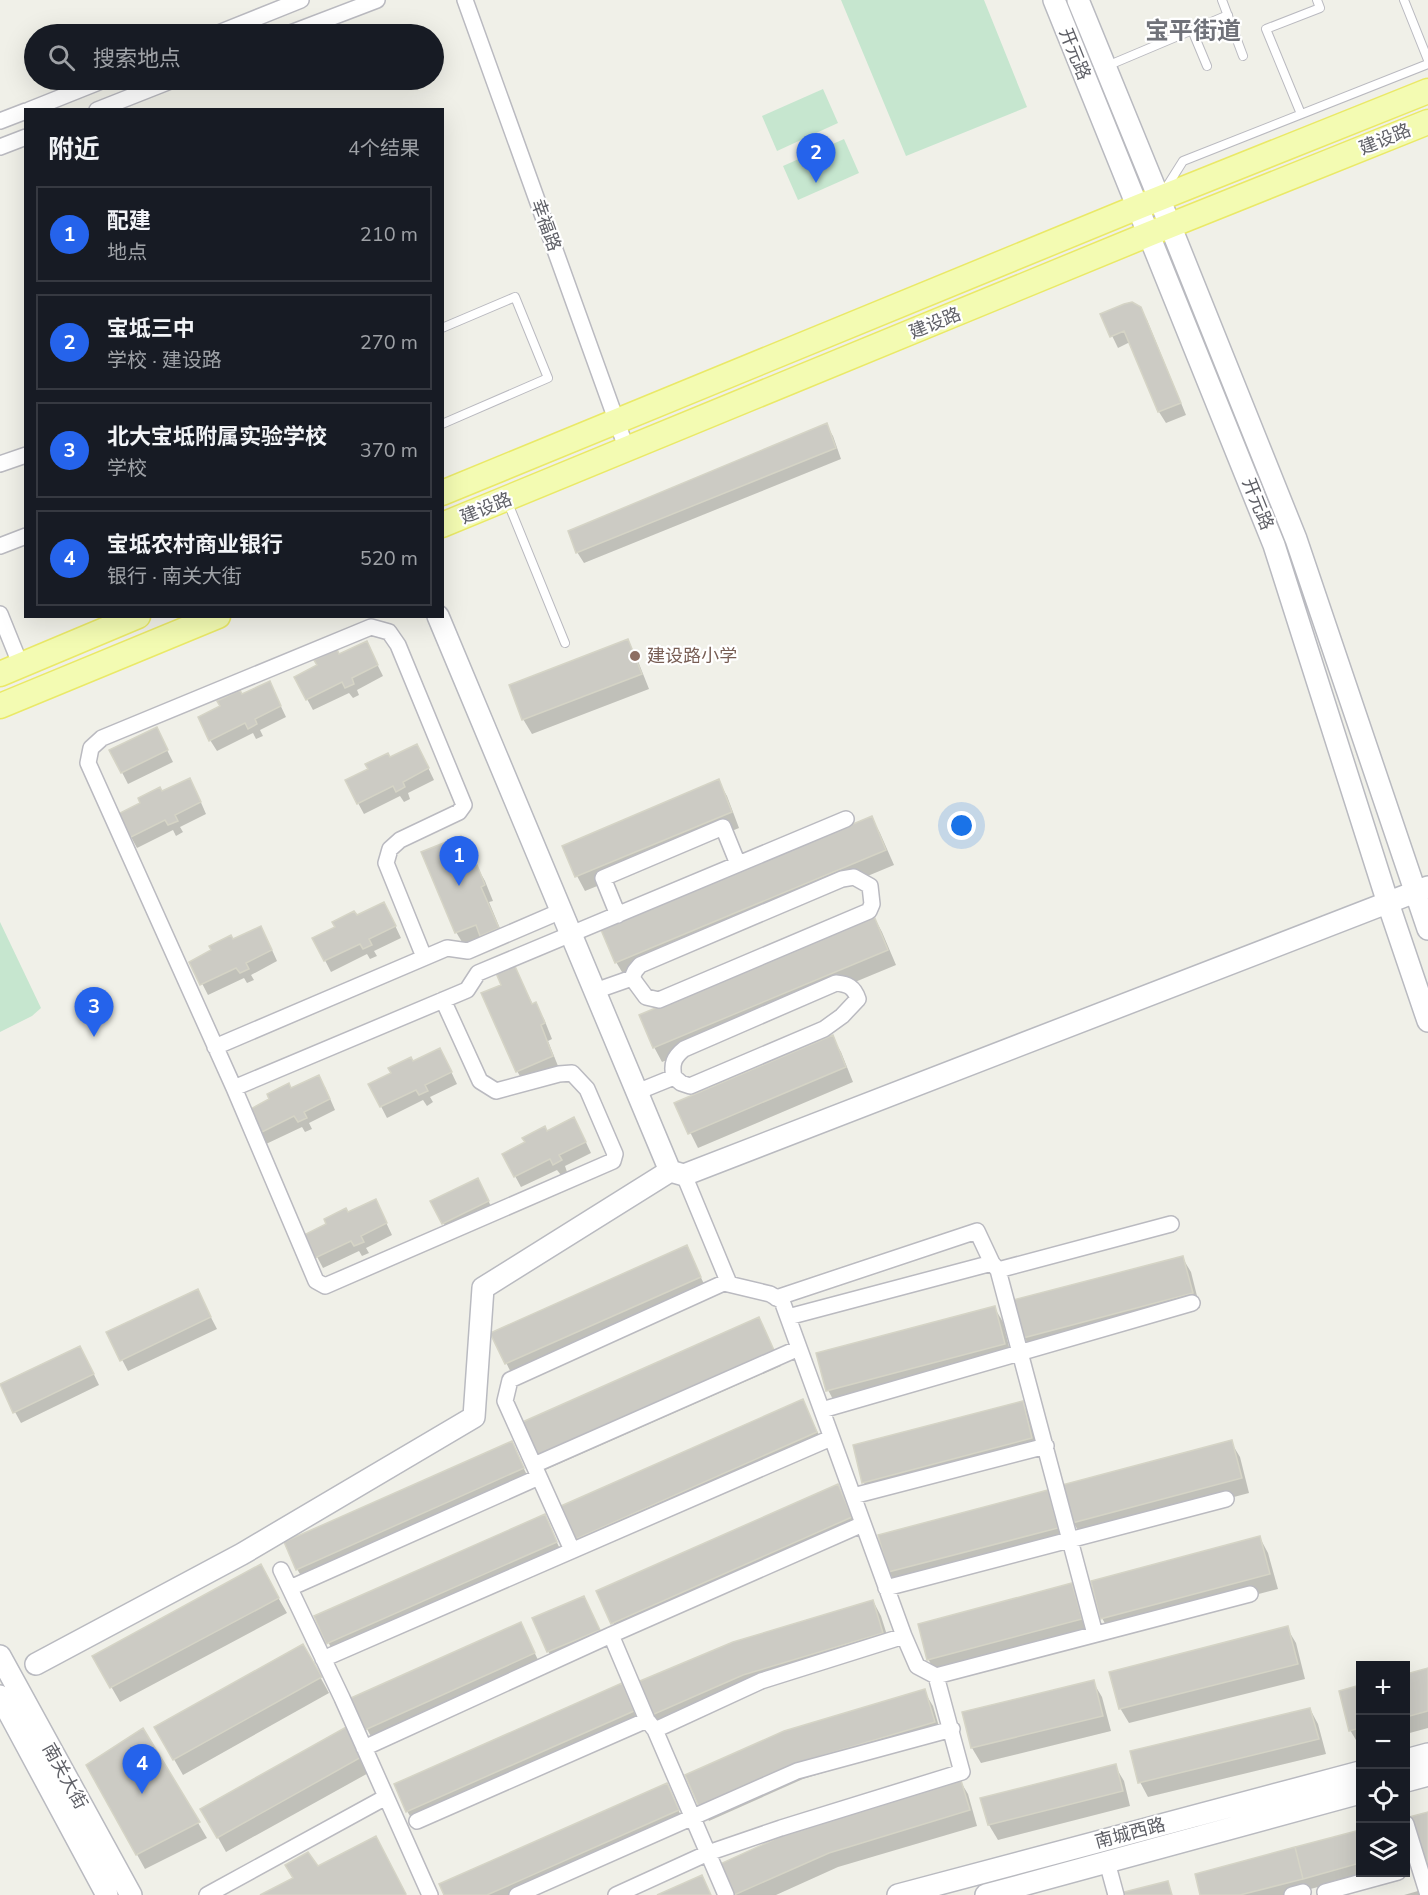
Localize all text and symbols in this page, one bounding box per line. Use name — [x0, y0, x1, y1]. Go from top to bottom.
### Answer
district label: 宝平街道 — [1145, 15, 1241, 47]
search box — [24, 24, 444, 90]
street label: 开元路 — [1054, 24, 1096, 84]
icon: search — [45, 41, 78, 74]
text: 搜索地点 — [93, 44, 181, 74]
street label: 建设路 — [1355, 118, 1415, 160]
text: 附近 — [48, 132, 100, 167]
pin: 2 — [796, 134, 836, 183]
text: 4个结果 — [348, 135, 420, 162]
street label: 幸福路 — [525, 196, 567, 254]
text: 配建 — [107, 206, 151, 236]
text: 1 — [64, 221, 76, 248]
text: 210 m — [360, 221, 418, 248]
text: 地点 — [107, 239, 147, 266]
street label: 建设路 — [905, 302, 965, 344]
text: 宝坻三中 — [107, 314, 195, 344]
text: 2 — [64, 329, 76, 356]
text: 270 m — [360, 329, 418, 356]
text: 学校 · 建设路 — [107, 347, 222, 374]
text: 北大宝坻附属实验学校 — [107, 422, 327, 452]
text: 3 — [64, 437, 76, 464]
text: 370 m — [360, 437, 418, 464]
text: 学校 — [107, 455, 147, 482]
street label: 开元路 — [1237, 474, 1279, 534]
street label: 建设路 — [456, 487, 516, 529]
text: 宝坻农村商业银行 — [107, 530, 283, 560]
text: 4 — [64, 545, 76, 572]
text: 520 m — [360, 545, 418, 572]
text: 银行 · 南关大街 — [107, 563, 242, 590]
place label: 建设路小学 — [647, 644, 737, 668]
marker: 建设路小学 — [628, 649, 642, 663]
your location — [947, 811, 976, 840]
pin: 1 — [440, 836, 478, 886]
pin: 3 — [74, 988, 113, 1037]
map controls — [1356, 1661, 1410, 1877]
button: + — [1356, 1661, 1410, 1715]
button: − — [1356, 1715, 1410, 1769]
street label: 南关大街 — [37, 1739, 93, 1813]
pin: 4 — [122, 1744, 162, 1794]
button: locate — [1356, 1769, 1410, 1823]
street label: 南城西路 — [1092, 1812, 1168, 1854]
button: layers — [1356, 1823, 1410, 1877]

